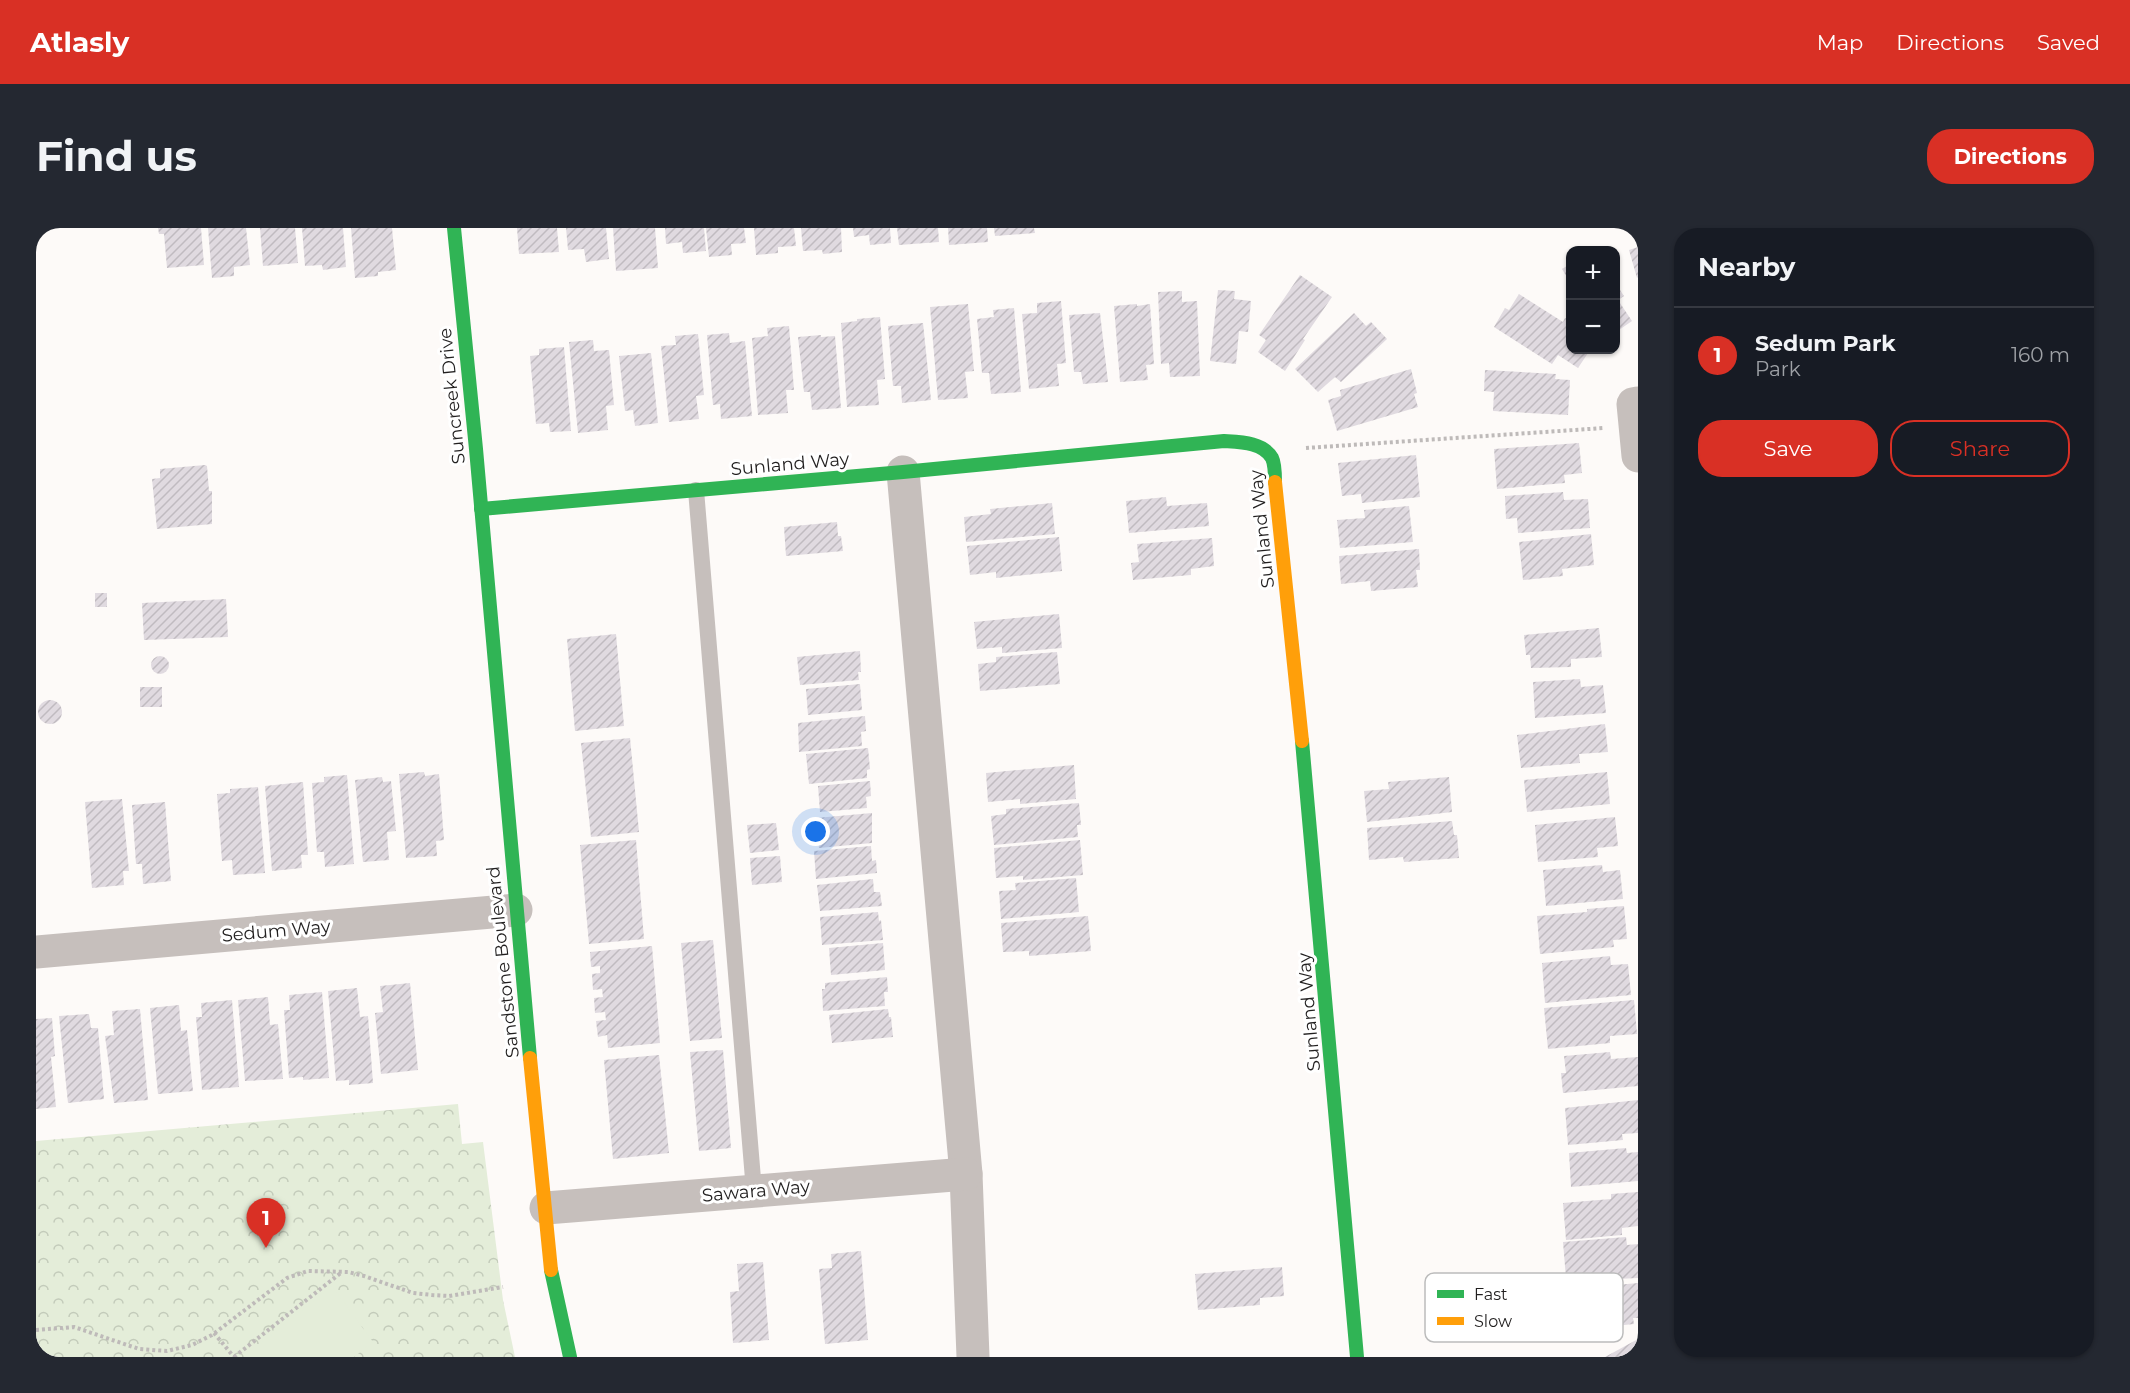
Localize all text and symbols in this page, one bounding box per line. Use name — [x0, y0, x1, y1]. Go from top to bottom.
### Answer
text: Atlasly — [30, 25, 129, 59]
text: Map — [1817, 30, 1863, 55]
text: Directions — [1896, 30, 2004, 55]
text: Saved — [2037, 30, 2100, 55]
button: Directions — [1927, 129, 2094, 184]
text: Find us — [36, 130, 197, 182]
map controls — [1566, 246, 1620, 354]
button: + — [1566, 246, 1620, 300]
text: Nearby — [1698, 251, 1795, 283]
button: − — [1566, 300, 1620, 354]
street label: Suncreek Drive — [434, 327, 470, 465]
text: Sedum Park — [1755, 330, 1896, 357]
text: 1 — [1714, 343, 1721, 367]
text: 160 m — [2011, 343, 2070, 367]
text: Park — [1755, 357, 1801, 381]
button: Save — [1698, 420, 1878, 477]
button: Share — [1890, 420, 2070, 477]
street label: Sunland Way — [730, 448, 850, 480]
street label: Sunland Way — [1245, 468, 1279, 589]
your location — [801, 817, 830, 846]
street label: Sandstone Boulevard — [482, 865, 524, 1059]
street label: Sedum Way — [221, 915, 332, 947]
street label: Sunland Way — [1293, 952, 1325, 1072]
street label: Sawara Way — [701, 1175, 811, 1207]
pin: 1 — [246, 1198, 286, 1248]
legend — [1425, 1273, 1623, 1342]
text: Fast — [1474, 1285, 1508, 1304]
text: Slow — [1474, 1312, 1512, 1331]

